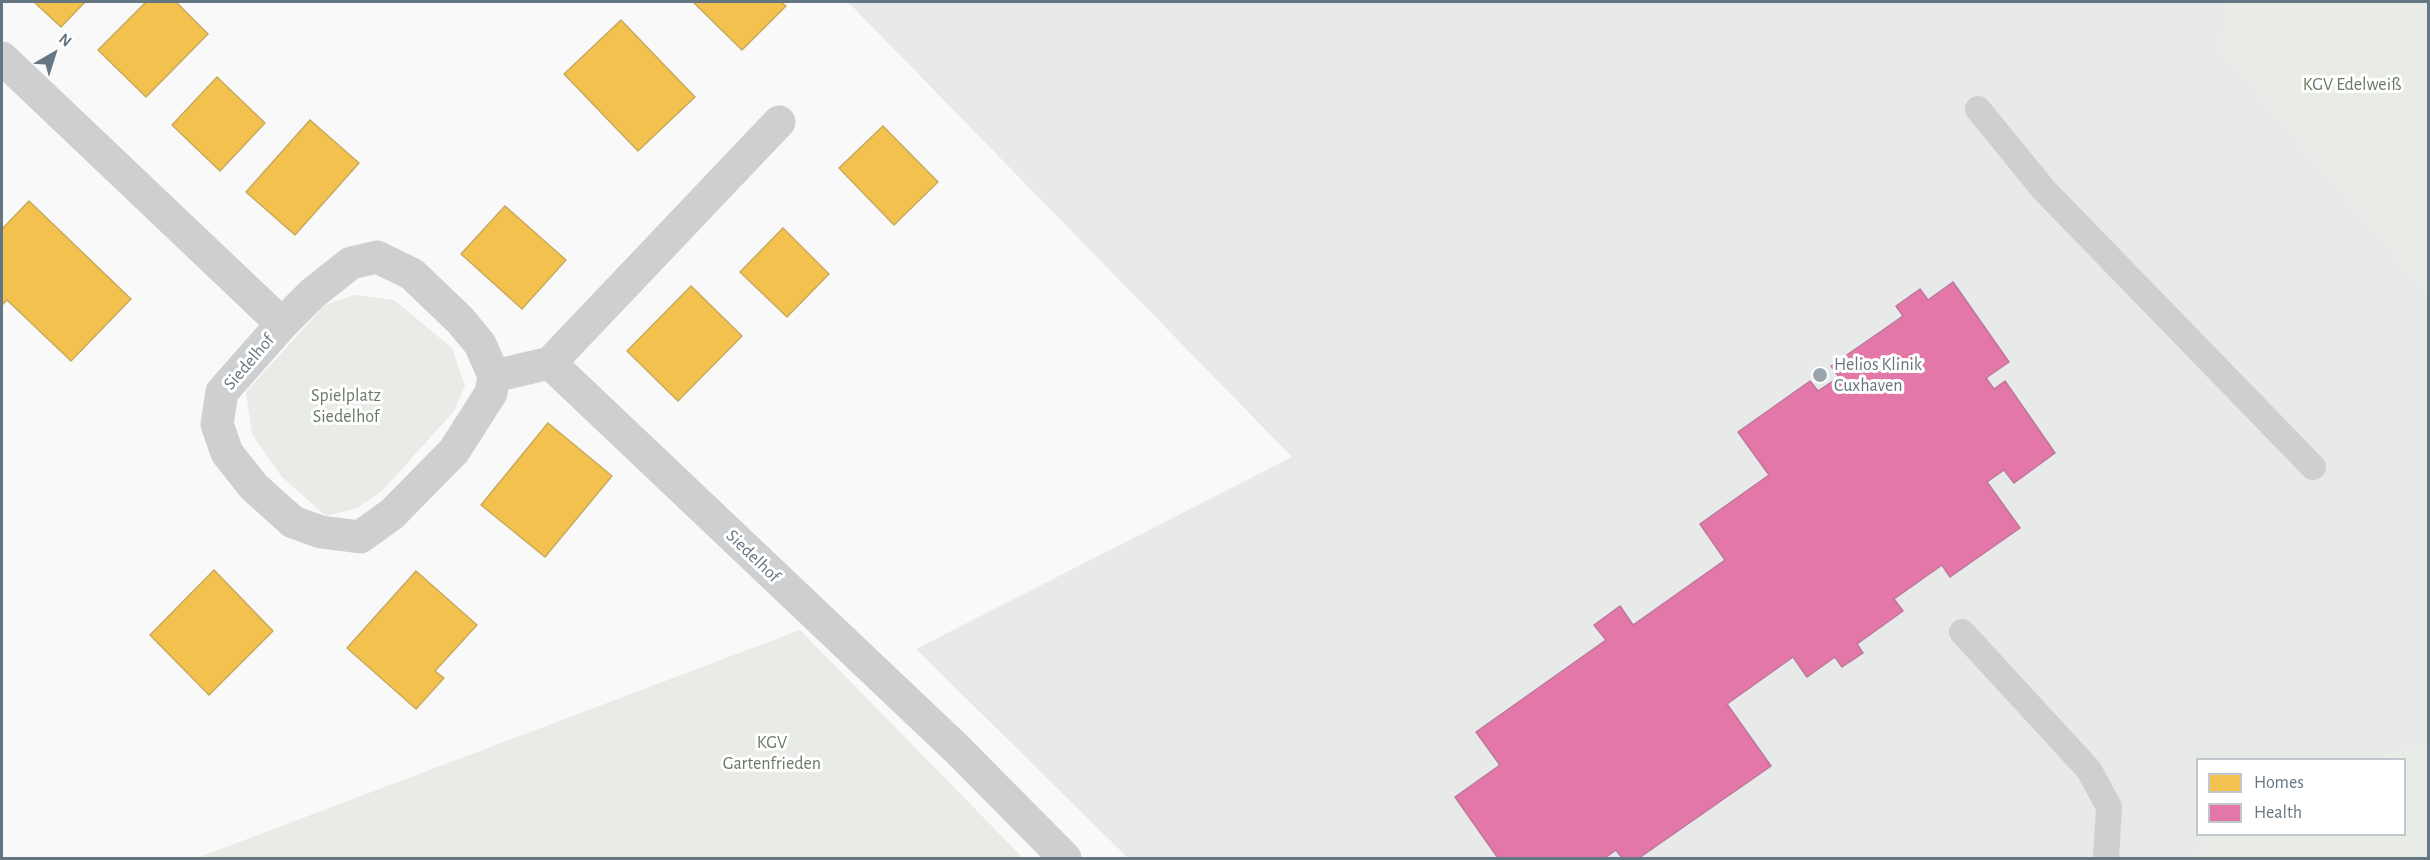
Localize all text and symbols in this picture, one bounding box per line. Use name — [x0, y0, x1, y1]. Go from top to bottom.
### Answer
north arrow — [24, 24, 84, 84]
text: N — [56, 30, 75, 50]
park label: KGV Edelweiß — [2303, 74, 2401, 96]
street label: Siedelhof — [219, 330, 279, 394]
place label: Helios Klinik Cuxhaven — [1834, 354, 1922, 397]
marker: Helios Klinik Cuxhaven — [1811, 366, 1829, 384]
park label: Spielplatz Siedelhof — [311, 385, 381, 428]
street label: Siedelhof — [722, 525, 784, 587]
park label: KGV Gartenfrieden — [723, 732, 821, 774]
legend — [2196, 758, 2406, 836]
text: Homes — [2254, 774, 2304, 792]
text: Health — [2254, 804, 2302, 822]

